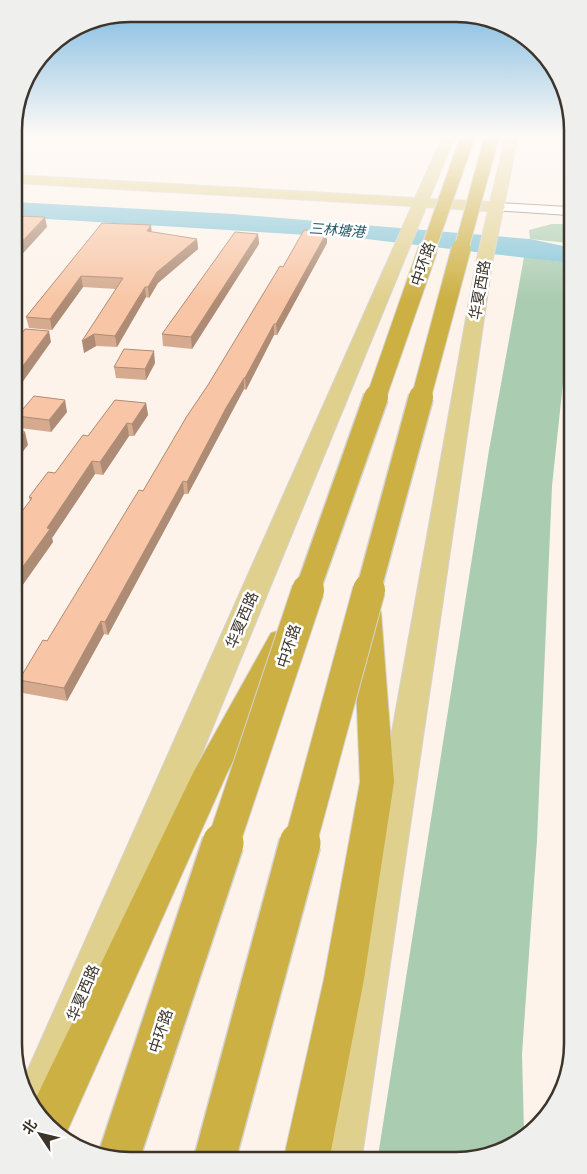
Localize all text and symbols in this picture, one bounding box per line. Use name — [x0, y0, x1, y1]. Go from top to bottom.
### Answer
water label: 三林塘港 — [308, 219, 368, 241]
street label: 中环路 — [406, 239, 440, 289]
street label: 华夏西路 — [465, 259, 495, 321]
street label: 华夏西路 — [221, 588, 263, 652]
street label: 中环路 — [273, 622, 305, 670]
street label: 华夏西路 — [62, 961, 104, 1025]
street label: 中环路 — [145, 1007, 177, 1055]
north arrow — [15, 1109, 65, 1159]
text: 北 — [18, 1116, 41, 1137]

